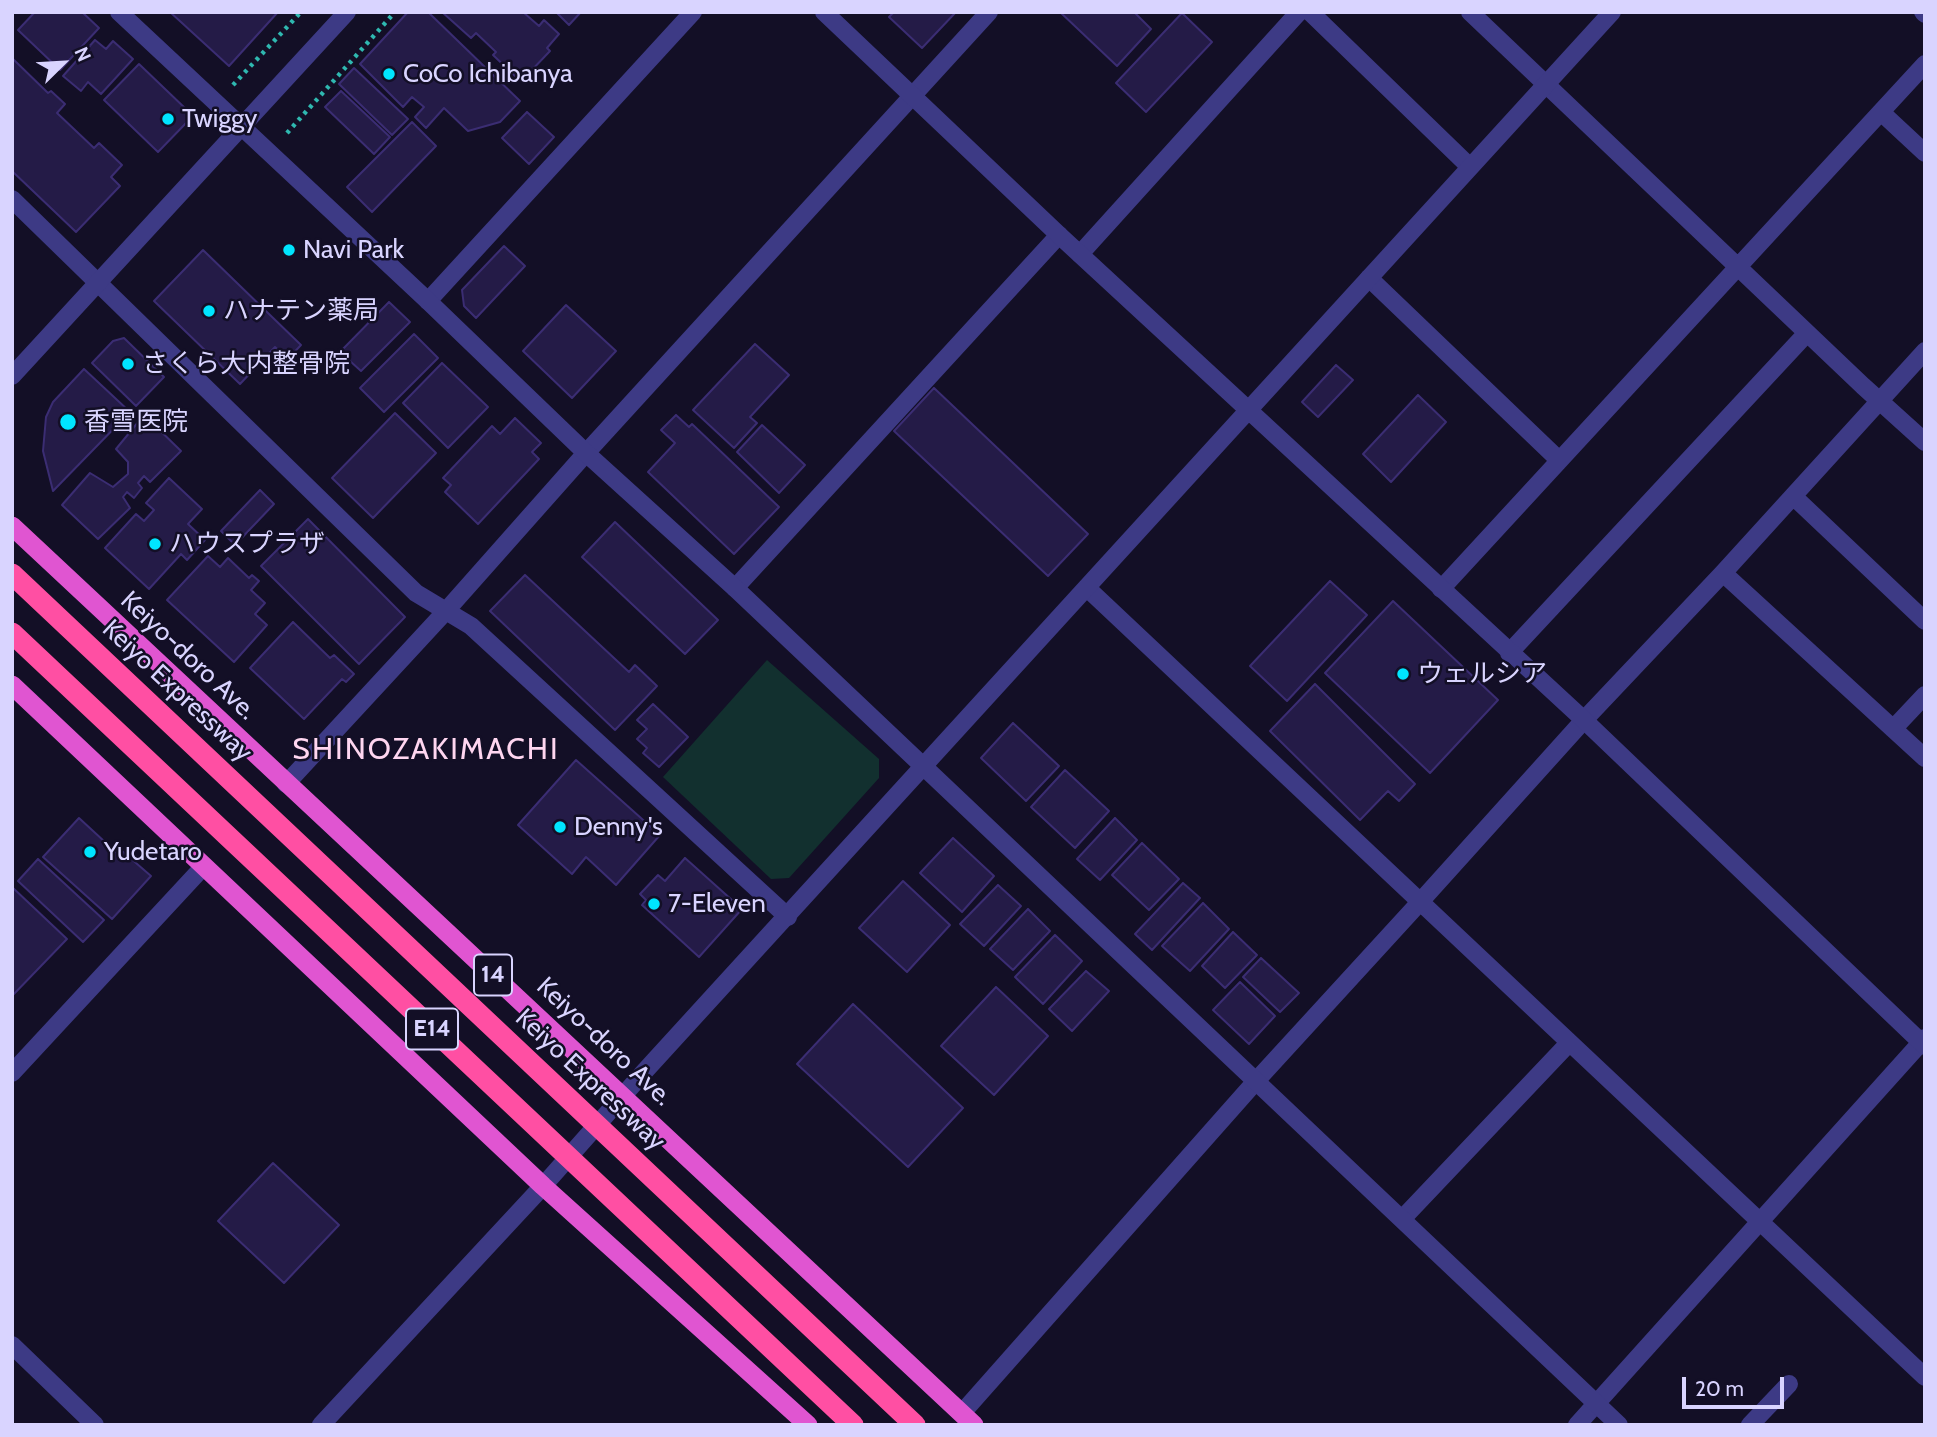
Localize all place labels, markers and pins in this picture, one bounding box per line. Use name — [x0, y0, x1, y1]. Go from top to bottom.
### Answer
place label: CoCo Ichibanya — [403, 58, 573, 90]
marker: CoCo Ichibanya — [381, 66, 397, 82]
place label: Twiggy — [182, 103, 257, 135]
marker: Twiggy — [160, 111, 176, 127]
place label: Navi Park — [303, 234, 404, 266]
marker: Navi Park — [281, 242, 297, 258]
place label: ハナテン薬局 — [223, 295, 379, 327]
marker: ハナテン薬局 — [201, 303, 217, 319]
place label: さくら大内整骨院 — [142, 348, 350, 380]
marker: さくら大内整骨院 — [120, 356, 136, 372]
place label: 香雪医院 — [84, 406, 188, 438]
marker: 香雪医院 — [58, 412, 78, 432]
place label: ハウスプラザ — [169, 528, 325, 560]
marker: ハウスプラザ — [147, 536, 163, 552]
place label: ウェルシア — [1417, 658, 1547, 690]
marker: ウェルシア — [1395, 666, 1411, 682]
place label: Denny's — [574, 811, 663, 843]
marker: Denny's — [552, 819, 568, 835]
place label: Yudetaro — [104, 836, 202, 868]
marker: Yudetaro — [82, 844, 98, 860]
place label: 7-Eleven — [668, 888, 766, 920]
marker: 7-Eleven — [646, 896, 662, 912]

